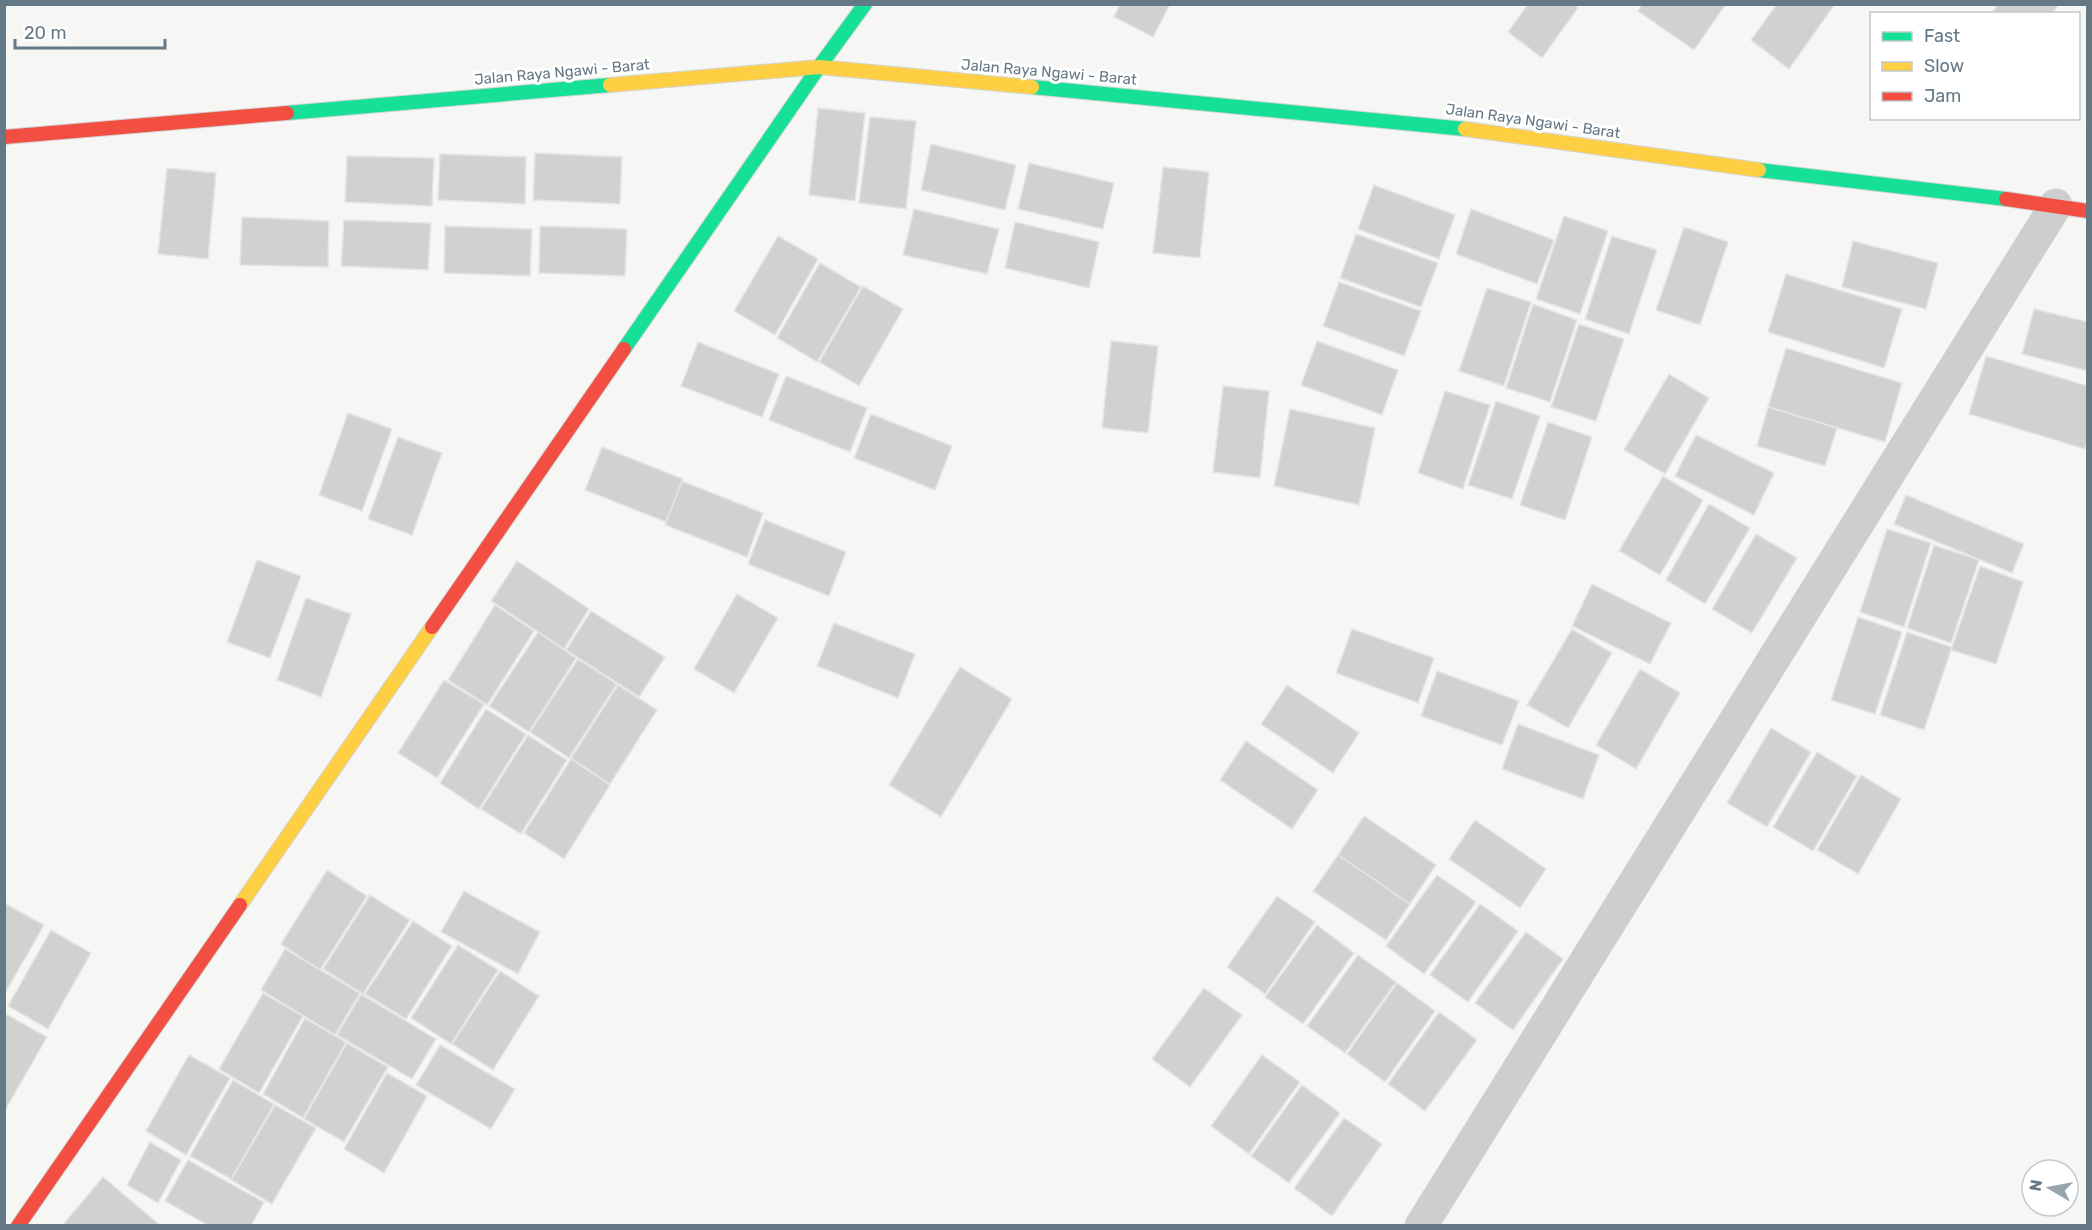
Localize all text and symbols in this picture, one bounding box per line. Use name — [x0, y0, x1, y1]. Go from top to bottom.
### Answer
scale bar — [15, 12, 165, 50]
legend — [1870, 12, 2080, 120]
text: 20 m — [24, 22, 66, 44]
text: Fast — [1924, 25, 1960, 47]
street label: Jalan Raya Ngawi - Barat — [473, 55, 651, 89]
street label: Jalan Raya Ngawi - Barat — [960, 55, 1138, 89]
text: Slow — [1924, 55, 1964, 77]
text: Jam — [1924, 85, 1961, 107]
street label: Jalan Raya Ngawi - Barat — [1445, 100, 1622, 142]
north arrow — [2020, 1158, 2080, 1218]
text: N — [2025, 1178, 2046, 1193]

